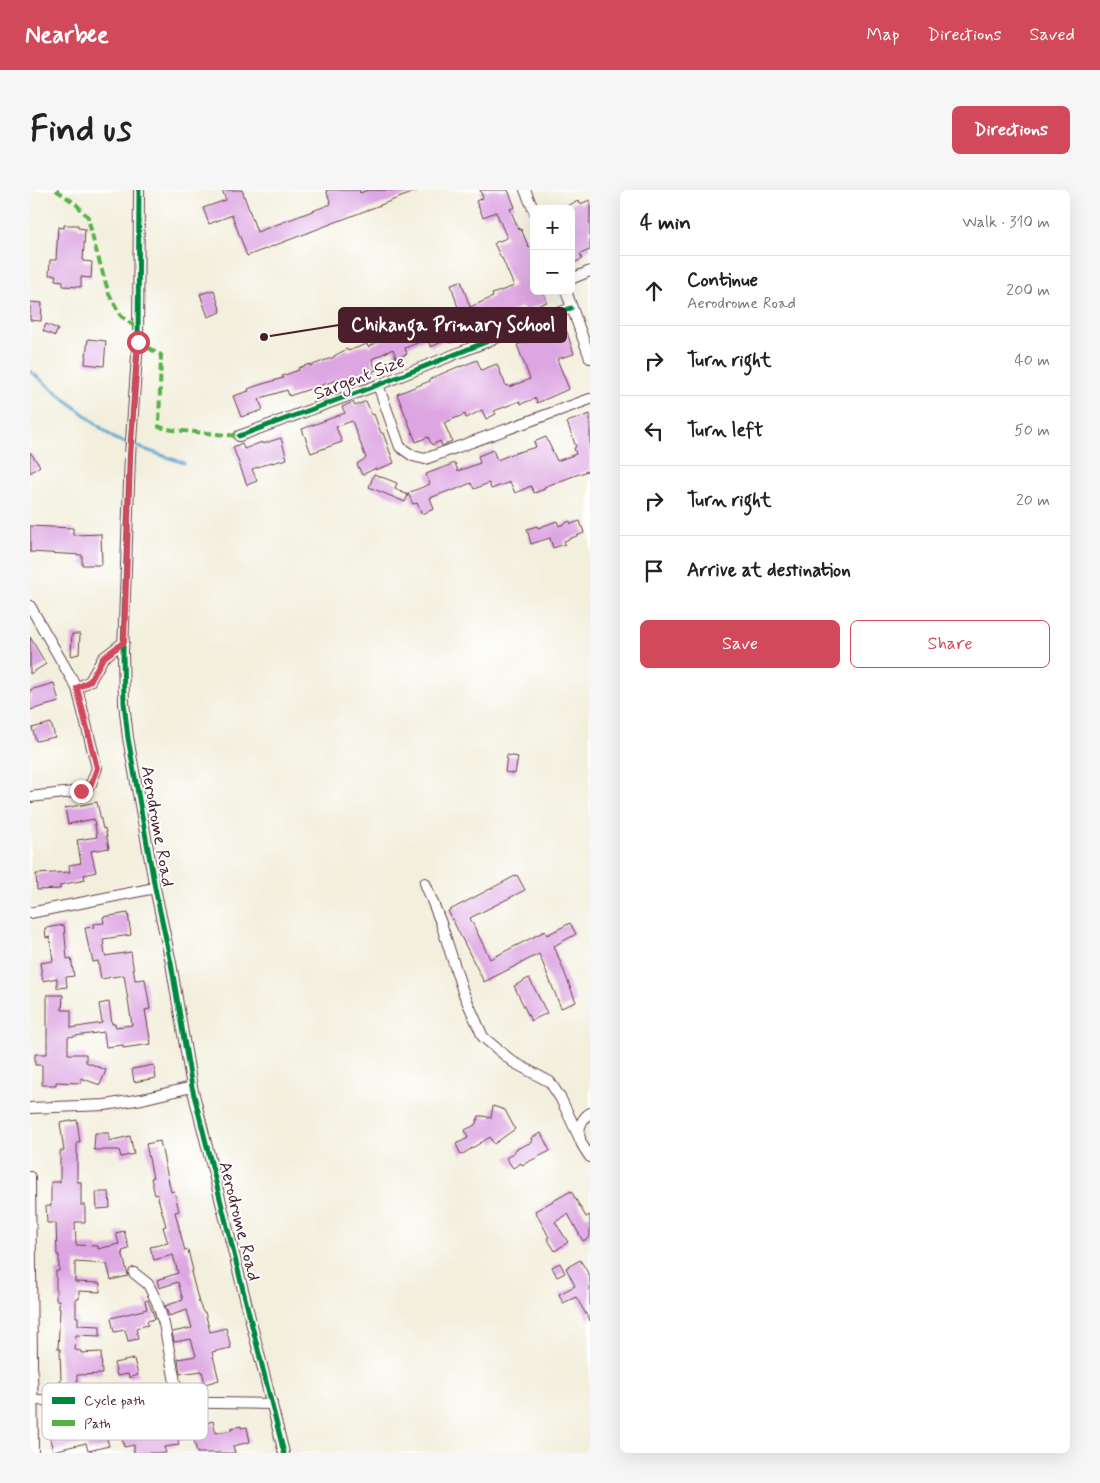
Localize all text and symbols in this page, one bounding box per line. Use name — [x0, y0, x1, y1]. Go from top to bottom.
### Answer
text: Nearbee — [25, 20, 109, 51]
text: Map — [867, 23, 900, 47]
text: Directions — [928, 23, 1002, 47]
text: Saved — [1030, 23, 1075, 47]
button: Directions — [952, 106, 1070, 154]
text: Find us — [30, 107, 132, 153]
map controls — [530, 205, 575, 295]
button: + — [530, 205, 575, 250]
text: 4 min — [640, 209, 691, 237]
text: Walk · 310 m — [962, 212, 1050, 233]
button: − — [530, 250, 575, 295]
text: Continue — [687, 268, 758, 293]
icon: ahead — [640, 277, 668, 305]
text: 200 m — [1006, 280, 1050, 301]
text: Aerodrome Road — [687, 293, 796, 314]
callout: Chikanga Primary School — [339, 308, 566, 342]
text: Chikanga Primary School — [351, 313, 555, 341]
route start — [127, 331, 150, 354]
icon: right — [640, 347, 668, 375]
text: Turn right — [687, 348, 771, 373]
street label: Sargent Size — [310, 350, 409, 407]
text: 40 m — [1014, 350, 1050, 371]
icon: left — [640, 417, 668, 445]
text: Turn left — [687, 418, 763, 443]
text: 50 m — [1014, 420, 1050, 441]
icon: right — [640, 487, 668, 515]
text: Turn right — [687, 488, 771, 513]
text: 20 m — [1016, 490, 1050, 511]
icon: arrive — [640, 557, 668, 585]
text: Arrive at destination — [687, 558, 851, 583]
button: Save — [640, 620, 840, 668]
button: Share — [850, 620, 1050, 668]
street label: Aerodrome Road — [135, 764, 179, 889]
route end — [70, 780, 93, 803]
street label: Aerodrome Road — [213, 1159, 265, 1284]
legend — [42, 1383, 208, 1440]
text: Cycle path — [84, 1392, 145, 1410]
text: Path — [84, 1415, 111, 1433]

